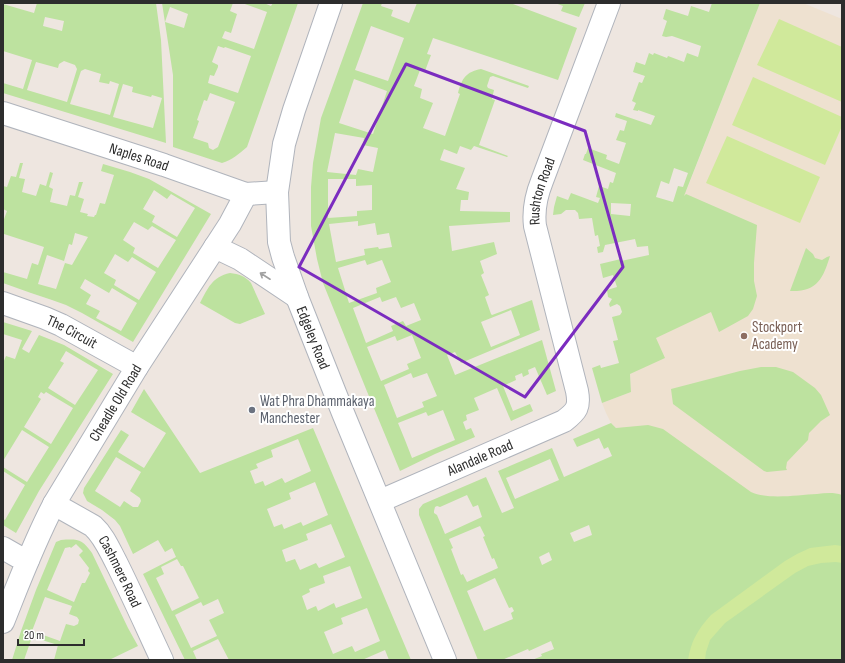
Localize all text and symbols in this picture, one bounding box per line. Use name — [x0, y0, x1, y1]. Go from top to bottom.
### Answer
street label: Naples Road — [107, 139, 171, 176]
street label: Rushton Road — [525, 155, 560, 226]
one-way arrow — [260, 272, 271, 280]
street label: Edgeley Road — [292, 304, 334, 372]
street label: The Circuit — [44, 311, 101, 353]
place label: Stockport Academy — [751, 318, 803, 354]
marker: Stockport Academy — [739, 331, 749, 341]
street label: Cheadle Old Road — [85, 361, 146, 445]
place label: Wat Phra Dhammakaya Manchester — [260, 392, 375, 428]
marker: Wat Phra Dhammakaya Manchester — [247, 405, 257, 415]
street label: Alandale Road — [443, 435, 516, 481]
street label: Cashmere Road — [94, 532, 145, 611]
scale bar — [18, 621, 84, 647]
text: 20 m — [24, 628, 44, 643]

